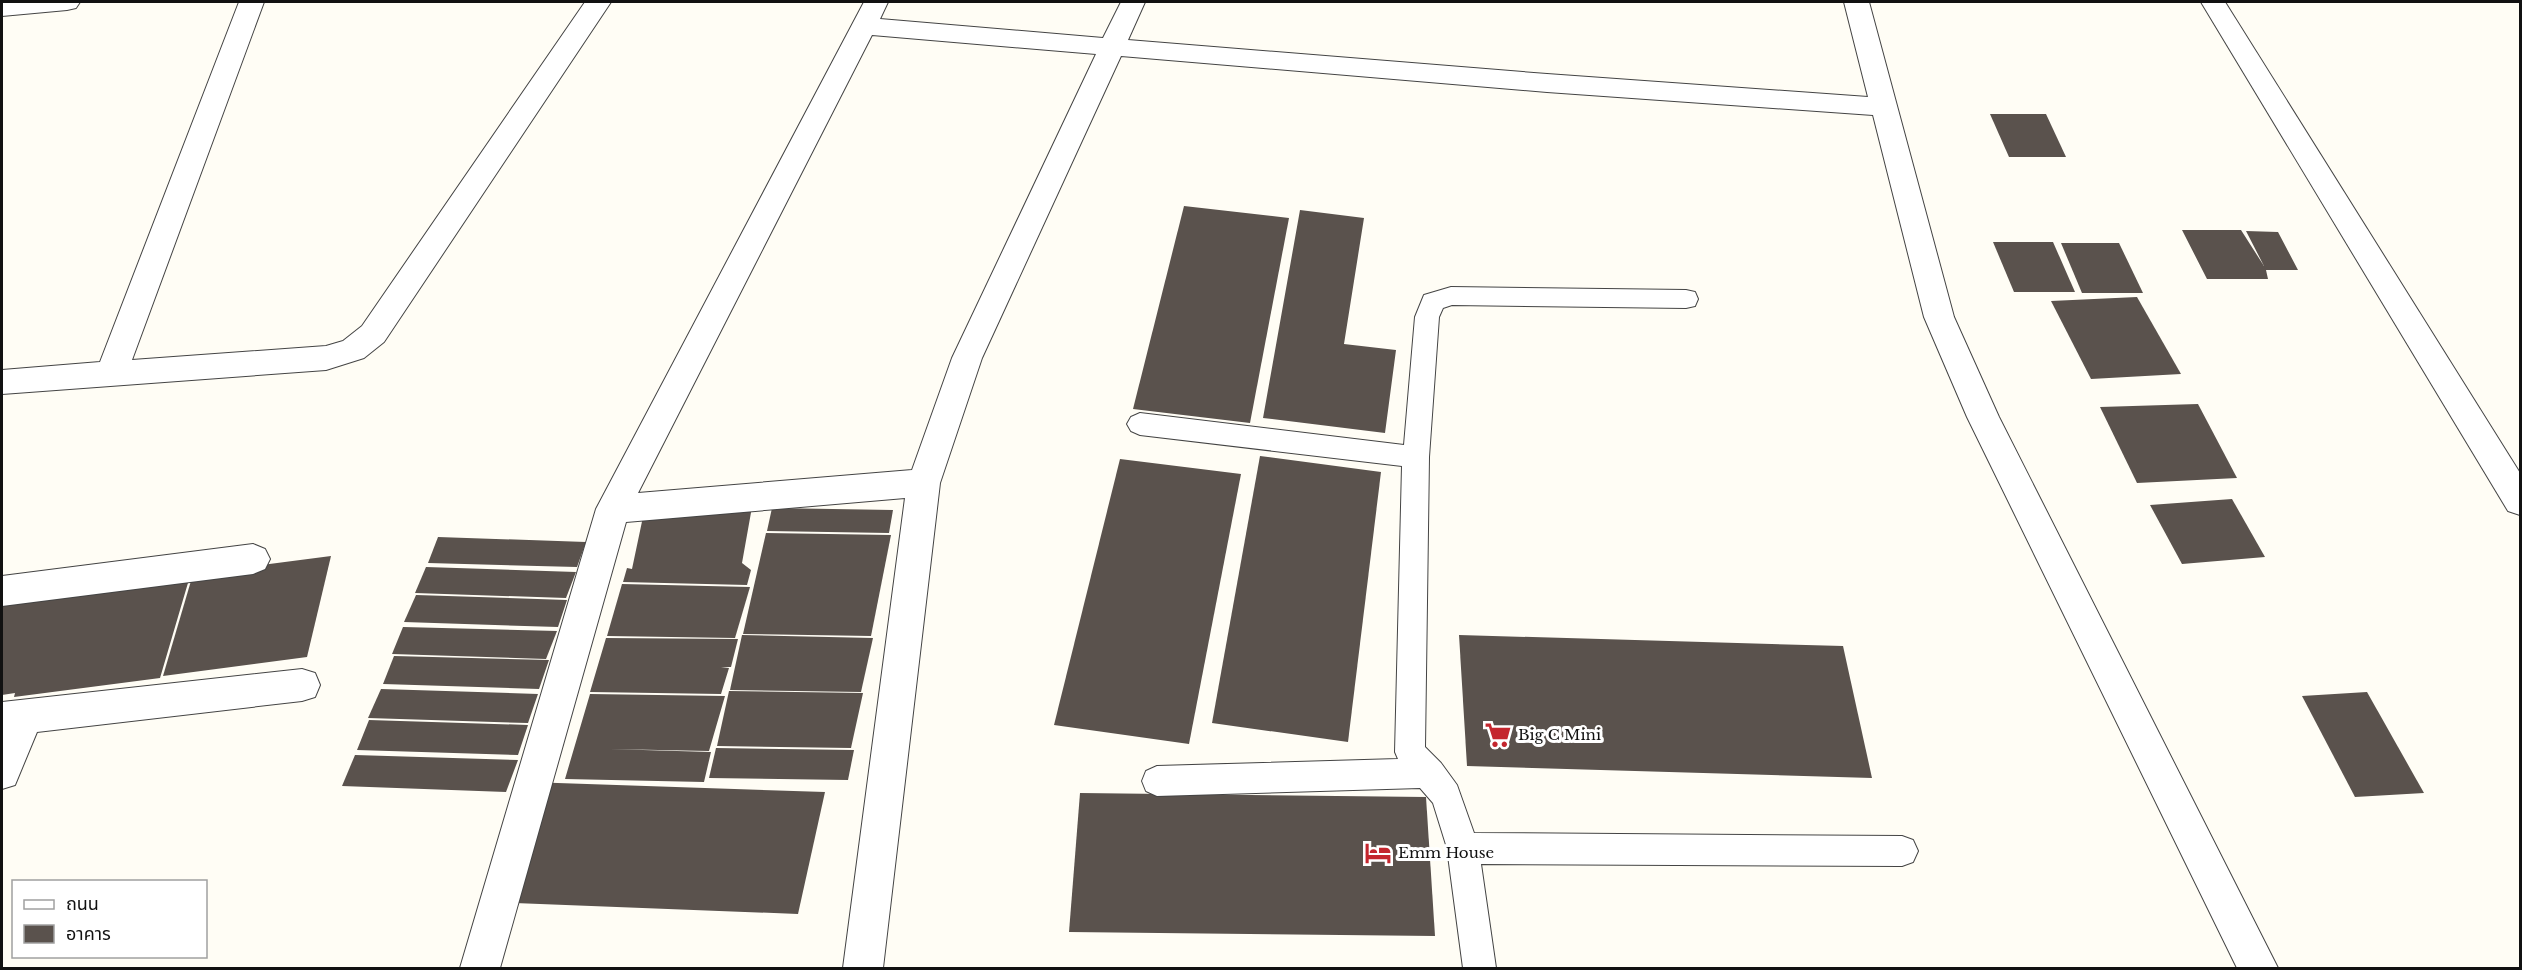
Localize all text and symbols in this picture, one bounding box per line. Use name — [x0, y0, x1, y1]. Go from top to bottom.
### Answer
supermarket icon: Big C Mini — [1483, 720, 1513, 750]
place label: Big C Mini — [1518, 725, 1601, 744]
hotel icon: Emm House — [1363, 838, 1393, 868]
place label: Emm House — [1398, 843, 1494, 862]
legend — [12, 880, 207, 958]
text: ถนน — [66, 893, 99, 915]
text: อาคาร — [66, 923, 111, 945]

